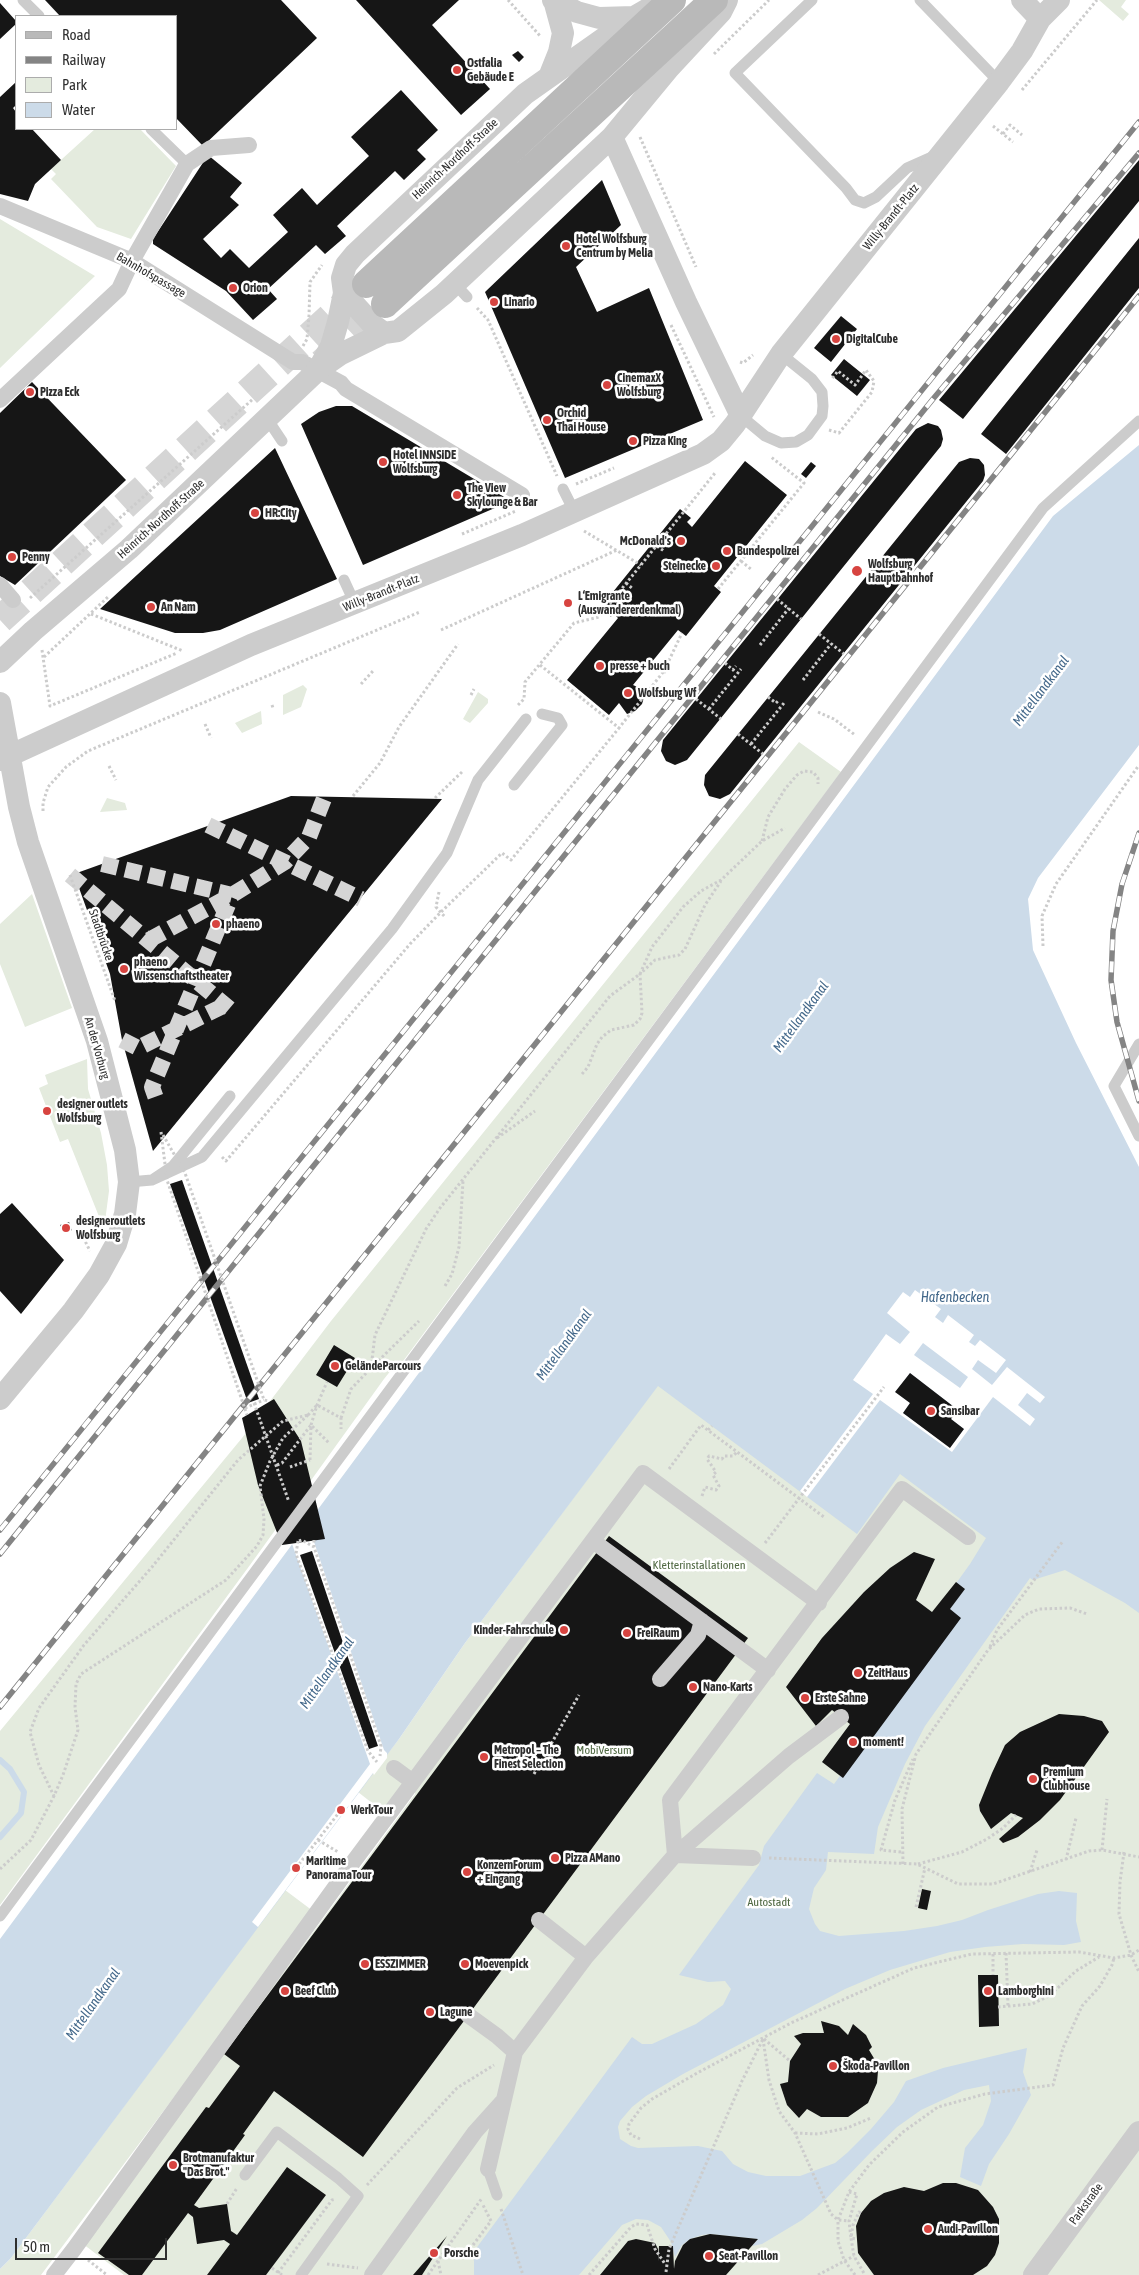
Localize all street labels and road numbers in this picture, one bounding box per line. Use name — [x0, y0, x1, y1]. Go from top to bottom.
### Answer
street label: Heinrich-Nordhoff-Straße — [409, 116, 501, 202]
street label: Willy-Brandt-Platz — [860, 181, 922, 253]
street label: Bahnhofspassage — [114, 249, 188, 301]
street label: Heinrich-Nordhoff-Straße — [115, 476, 207, 562]
street label: Willy-Brandt-Platz — [341, 571, 421, 615]
street label: Stadtbrücke — [86, 908, 116, 962]
street label: An der Vorburg — [81, 1015, 113, 1081]
street label: Parkstraße — [1066, 2180, 1106, 2228]

